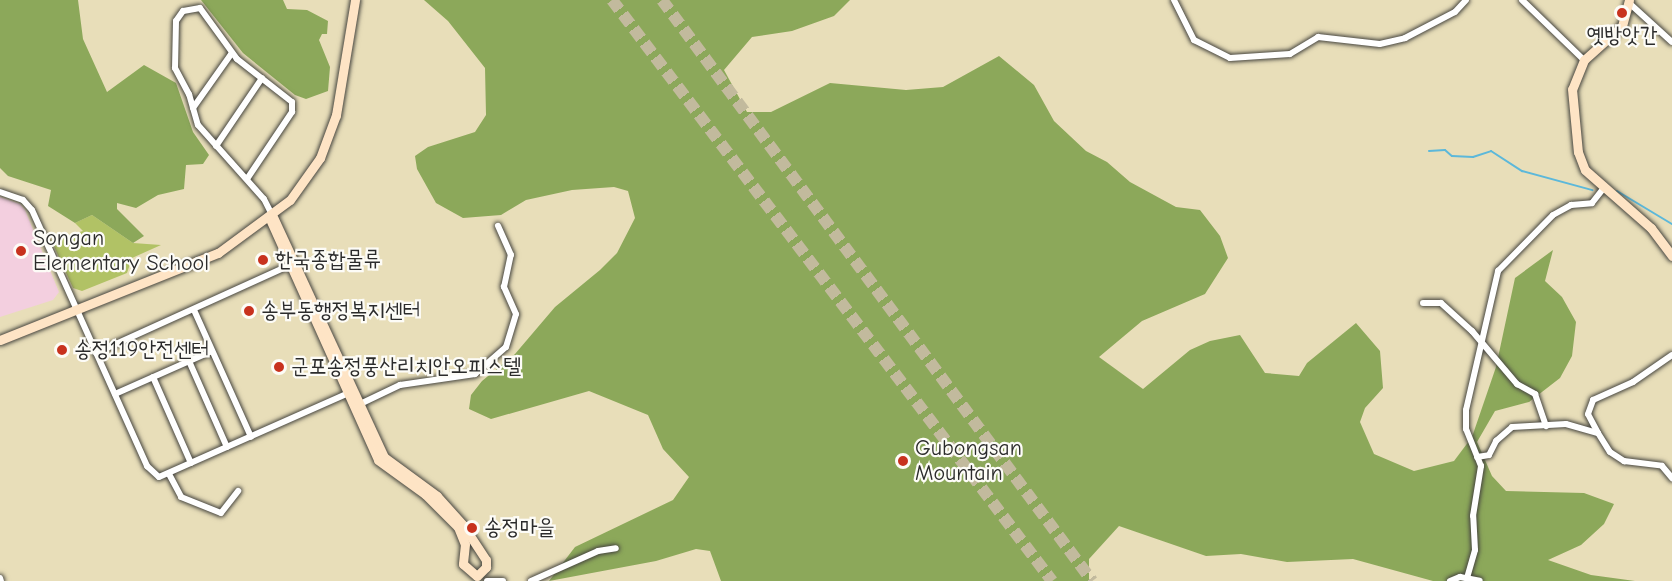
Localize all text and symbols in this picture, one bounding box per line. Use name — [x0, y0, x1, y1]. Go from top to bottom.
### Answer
marker: 옛방앗간 — [1615, 6, 1629, 20]
place label: 옛방앗간 — [1587, 23, 1657, 49]
place label: Songan Elementary School — [33, 225, 209, 276]
marker: Songan Elementary School — [14, 244, 28, 258]
place label: 한국종합물류 — [275, 247, 381, 273]
marker: 한국종합물류 — [256, 253, 270, 267]
place label: 송부동행정복지센터 — [261, 298, 420, 324]
marker: 송부동행정복지센터 — [242, 304, 256, 318]
place label: 송정119안전센터 — [74, 337, 209, 363]
marker: 송정119안전센터 — [55, 343, 69, 357]
place label: 군포송정풍산리치안오피스텔 — [291, 354, 521, 380]
marker: 군포송정풍산리치안오피스텔 — [272, 360, 286, 374]
place label: Gubongsan Mountain — [915, 435, 1022, 487]
marker: Gubongsan Mountain — [896, 454, 910, 468]
place label: 송정마을 — [484, 515, 555, 541]
marker: 송정마을 — [465, 521, 479, 535]

